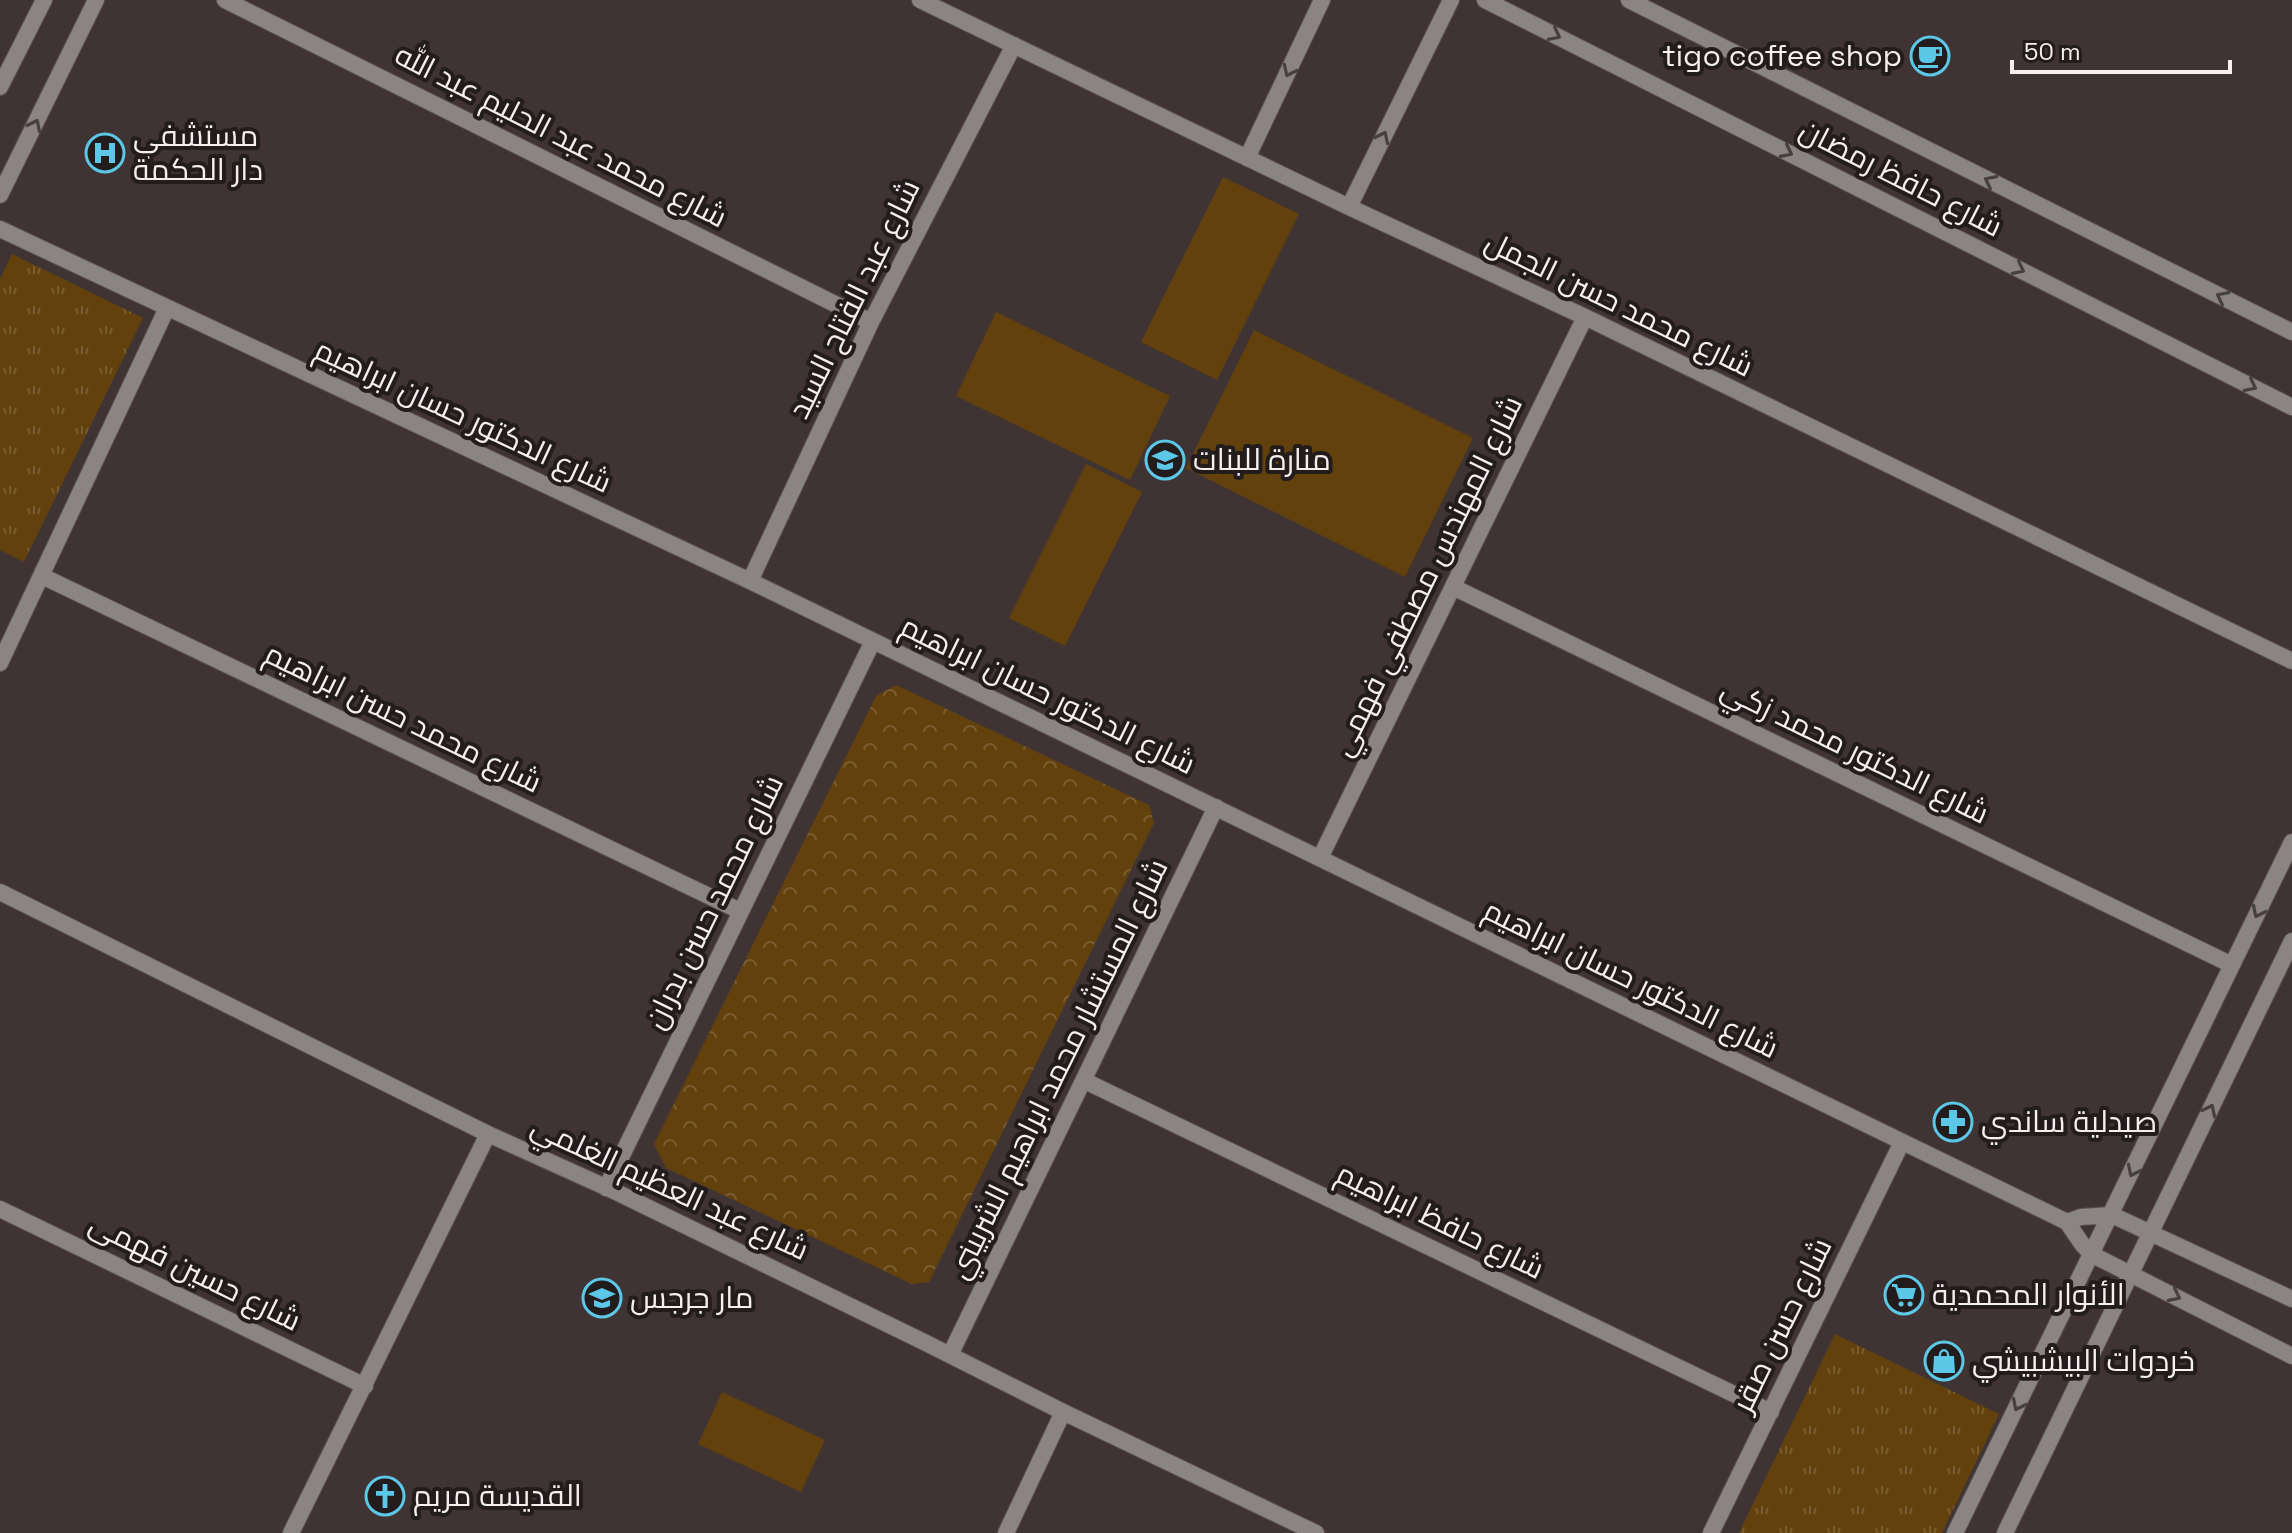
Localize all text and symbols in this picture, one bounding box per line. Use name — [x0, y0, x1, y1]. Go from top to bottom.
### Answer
scale bar — [2012, 24, 2230, 74]
one-way arrow — [1546, 25, 1561, 41]
street label: شارع محمد عبد الحليم عبد الله — [388, 35, 734, 237]
cafe icon: tigo coffee shop — [1909, 35, 1951, 77]
place label: tigo coffee shop — [1662, 36, 1902, 75]
text: 50 m — [2024, 36, 2081, 67]
one-way arrow — [1283, 62, 1299, 77]
street label: شارع حافظ رمضان — [1793, 110, 2009, 246]
place label: مستشفي دار الحكمة — [133, 116, 263, 189]
one-way arrow — [25, 118, 40, 133]
one-way arrow — [1374, 130, 1389, 145]
hospital icon: مستشفي دار الحكمة — [84, 132, 126, 174]
one-way arrow — [1779, 143, 1794, 158]
street label: شارع عبد الفتاح السيد — [779, 173, 929, 425]
one-way arrow — [1983, 175, 1998, 191]
street label: شارع محمد حسن الجمل — [1478, 222, 1760, 386]
one-way arrow — [2011, 260, 2026, 275]
one-way arrow — [2216, 292, 2231, 307]
street label: شارع الدكتور حسان ابراهيم — [308, 330, 618, 502]
one-way arrow — [2243, 377, 2258, 392]
street label: شارع المهندس مصطفي فهمي — [1322, 389, 1535, 764]
school or university icon: منارة للبنات — [1144, 439, 1186, 481]
place label: منارة للبنات — [1193, 440, 1331, 479]
street label: شارع الدكتور حسان ابراهيم — [894, 606, 1202, 784]
street label: شارع محمد حسن ابراهيم — [258, 634, 548, 802]
street label: شارع الدكتور محمد زكي — [1713, 669, 1996, 836]
street label: شارع محمد حسن بدران — [635, 768, 793, 1036]
street label: شارع المستشار محمد ابراهيم الشربيني — [939, 852, 1180, 1287]
street label: شارع الدكتور حسان ابراهيم — [1477, 890, 1785, 1068]
one-way arrow — [2252, 904, 2268, 918]
pharmacy icon: صيدلية ساندي — [1932, 1101, 1974, 1143]
place label: صيدلية ساندي — [1981, 1102, 2157, 1145]
one-way arrow — [2200, 1104, 2216, 1119]
street label: شارع عبد العظيم الغلمي — [524, 1106, 815, 1273]
street label: شارع حافظ ابراهيم — [1329, 1153, 1551, 1289]
one-way arrow — [2127, 1163, 2143, 1178]
street label: شارع حسين فهمى — [83, 1203, 307, 1341]
street label: شارع حسن صقر — [1722, 1231, 1841, 1421]
supermarket icon: الأنوار المحمدية — [1883, 1274, 1925, 1316]
place label: الأنوار المحمدية — [1932, 1275, 2125, 1314]
school or university icon: مار جرجس — [581, 1277, 623, 1319]
place label: مار جرجس — [630, 1278, 753, 1317]
one-way arrow — [2166, 1287, 2181, 1302]
shop icon: خردوات البيشبيشي — [1923, 1340, 1965, 1382]
place label: خردوات البيشبيشي — [1972, 1341, 2195, 1383]
one-way arrow — [2012, 1396, 2028, 1411]
church icon: القديسة مريم — [364, 1475, 406, 1517]
place label: القديسة مريم — [413, 1476, 582, 1516]

